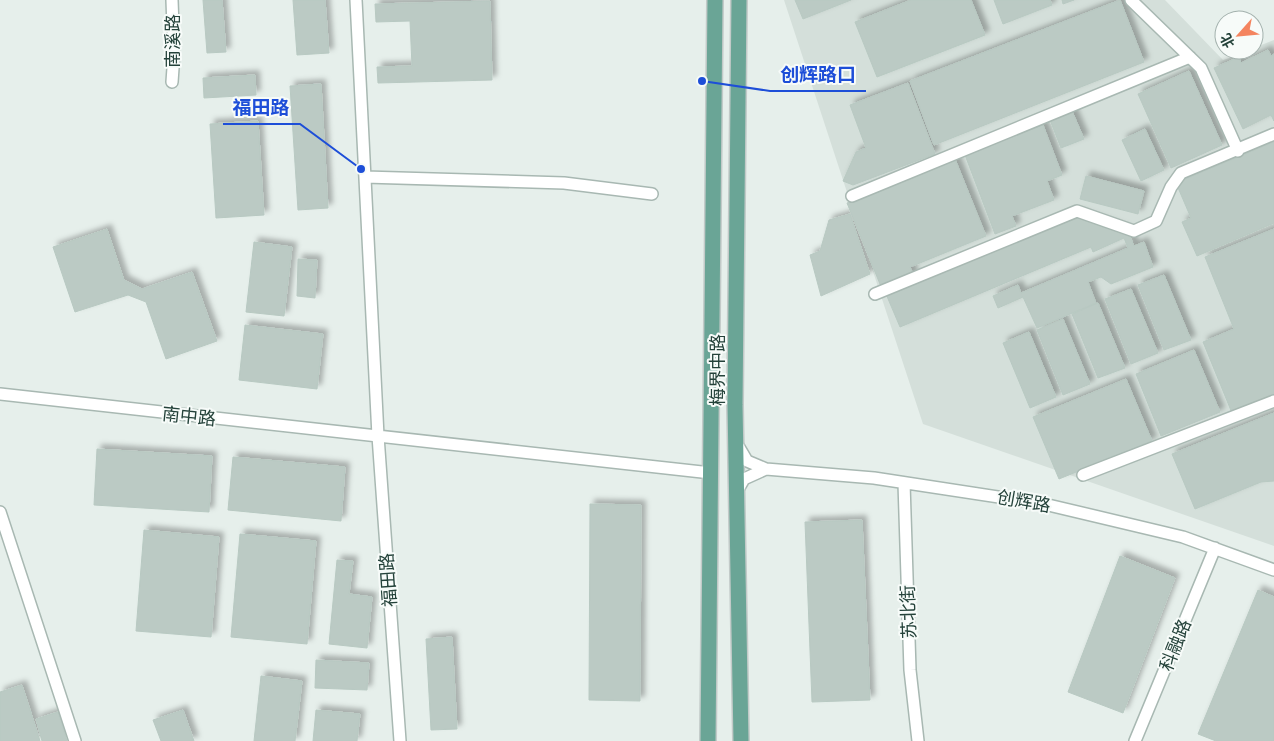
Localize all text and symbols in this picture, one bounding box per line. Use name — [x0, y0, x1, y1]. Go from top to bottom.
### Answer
north arrow — [1214, 10, 1264, 60]
street label: 南溪路 — [160, 14, 185, 68]
text: 北 — [1216, 31, 1239, 51]
callout: 创辉路口 — [770, 57, 866, 91]
text: 创辉路口 — [780, 61, 856, 87]
callout: 福田路 — [223, 90, 300, 124]
text: 福田路 — [232, 94, 290, 120]
street label: 梅界中路 — [705, 334, 730, 406]
street label: 南中路 — [161, 401, 217, 431]
street label: 创辉路 — [995, 484, 1053, 518]
street label: 福田路 — [374, 552, 402, 608]
street label: 苏北街 — [895, 585, 921, 639]
street label: 科融路 — [1153, 615, 1197, 675]

